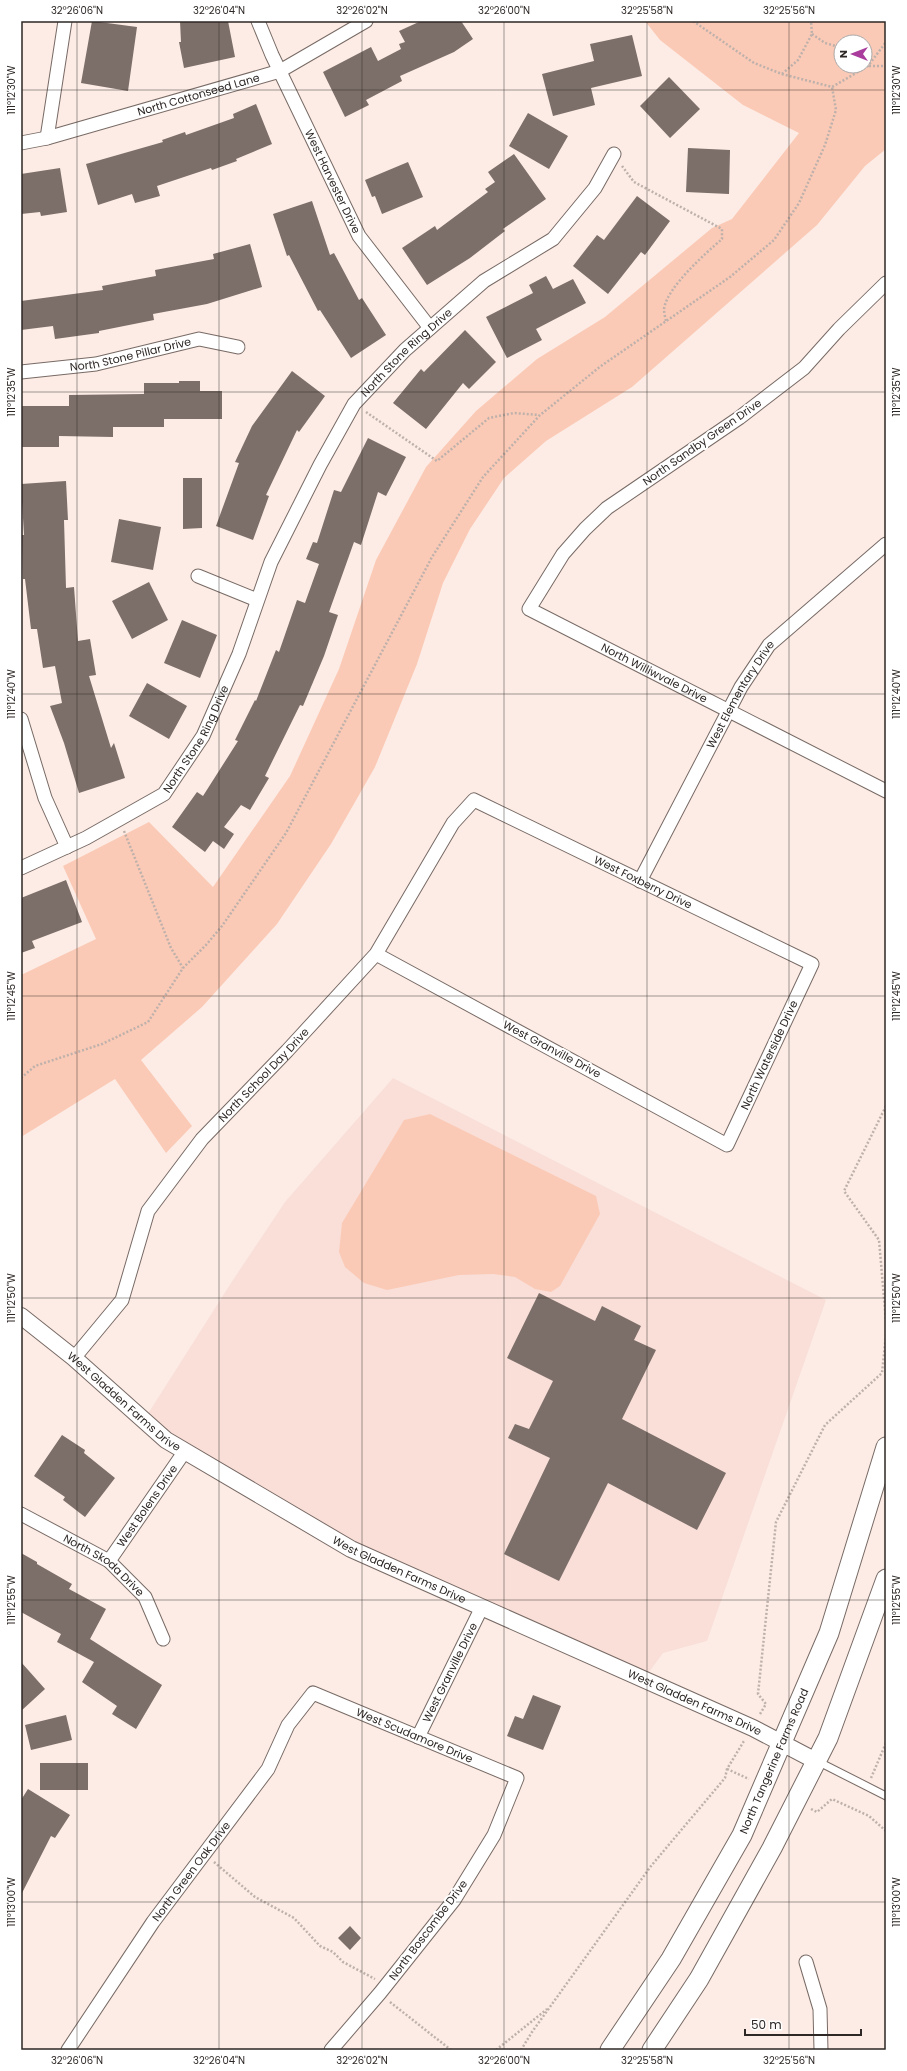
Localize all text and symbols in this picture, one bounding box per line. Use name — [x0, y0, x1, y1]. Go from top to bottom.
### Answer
text: 32°26'06"N — [51, 3, 103, 18]
text: 32°26'04"N — [193, 3, 245, 18]
text: 32°26'02"N — [336, 3, 388, 18]
text: 32°26'00"N — [478, 3, 530, 18]
text: 32°25'58"N — [621, 3, 673, 18]
text: 32°25'56"N — [763, 3, 815, 18]
north arrow — [833, 34, 873, 74]
text: N — [835, 50, 851, 58]
text: 111°12'30"W — [4, 65, 19, 115]
text: 111°12'30"W — [889, 65, 904, 115]
street label: North Cottonseed Lane — [135, 69, 262, 120]
street label: West Harvester Drive — [301, 127, 365, 236]
street label: North Stone Ring Drive — [357, 304, 456, 400]
street label: North Stone Pillar Drive — [69, 333, 193, 375]
text: 111°12'35"W — [4, 367, 19, 417]
text: 111°12'35"W — [889, 367, 904, 417]
street label: North Sandby Green Drive — [639, 395, 765, 489]
street label: West Elementary Drive — [702, 636, 778, 751]
street label: North Williwvale Drive — [598, 639, 710, 707]
text: 111°12'40"W — [4, 669, 19, 719]
text: 111°12'40"W — [889, 669, 904, 719]
street label: North Stone Ring Drive — [159, 682, 232, 796]
street label: West Foxberry Drive — [591, 851, 695, 913]
text: 111°12'45"W — [4, 971, 19, 1021]
text: 111°12'45"W — [889, 971, 904, 1021]
street label: North Waterside Drive — [737, 997, 802, 1112]
street label: West Granville Drive — [500, 1016, 604, 1082]
street label: North School Day Drive — [215, 1024, 313, 1125]
text: 111°12'50"W — [4, 1273, 19, 1323]
text: 111°12'50"W — [889, 1273, 904, 1323]
street label: West Gladden Farms Drive — [64, 1348, 184, 1455]
street label: West Bolens Drive — [113, 1461, 181, 1550]
street label: North Skoda Drive — [61, 1530, 148, 1600]
street label: West Gladden Farms Drive — [329, 1532, 469, 1607]
text: 111°12'55"W — [4, 1575, 19, 1625]
text: 111°12'55"W — [889, 1575, 904, 1625]
street label: West Granville Drive — [419, 1620, 481, 1725]
street label: West Gladden Farms Drive — [625, 1665, 765, 1739]
street label: North Tangerine Farms Road — [735, 1686, 812, 1836]
street label: West Scudamore Drive — [354, 1704, 476, 1767]
street label: North Green Oak Drive — [148, 1818, 234, 1925]
street label: North Boscombe Drive — [385, 1876, 471, 1984]
text: 111°13'00"W — [4, 1877, 19, 1927]
text: 111°13'00"W — [889, 1877, 904, 1927]
scale bar — [745, 2011, 861, 2037]
text: 50 m — [751, 2016, 782, 2033]
text: 32°26'06"N — [51, 2053, 103, 2068]
text: 32°26'04"N — [193, 2053, 245, 2068]
text: 32°26'02"N — [336, 2053, 388, 2068]
text: 32°26'00"N — [478, 2053, 530, 2068]
text: 32°25'58"N — [621, 2053, 673, 2068]
text: 32°25'56"N — [763, 2053, 815, 2068]

